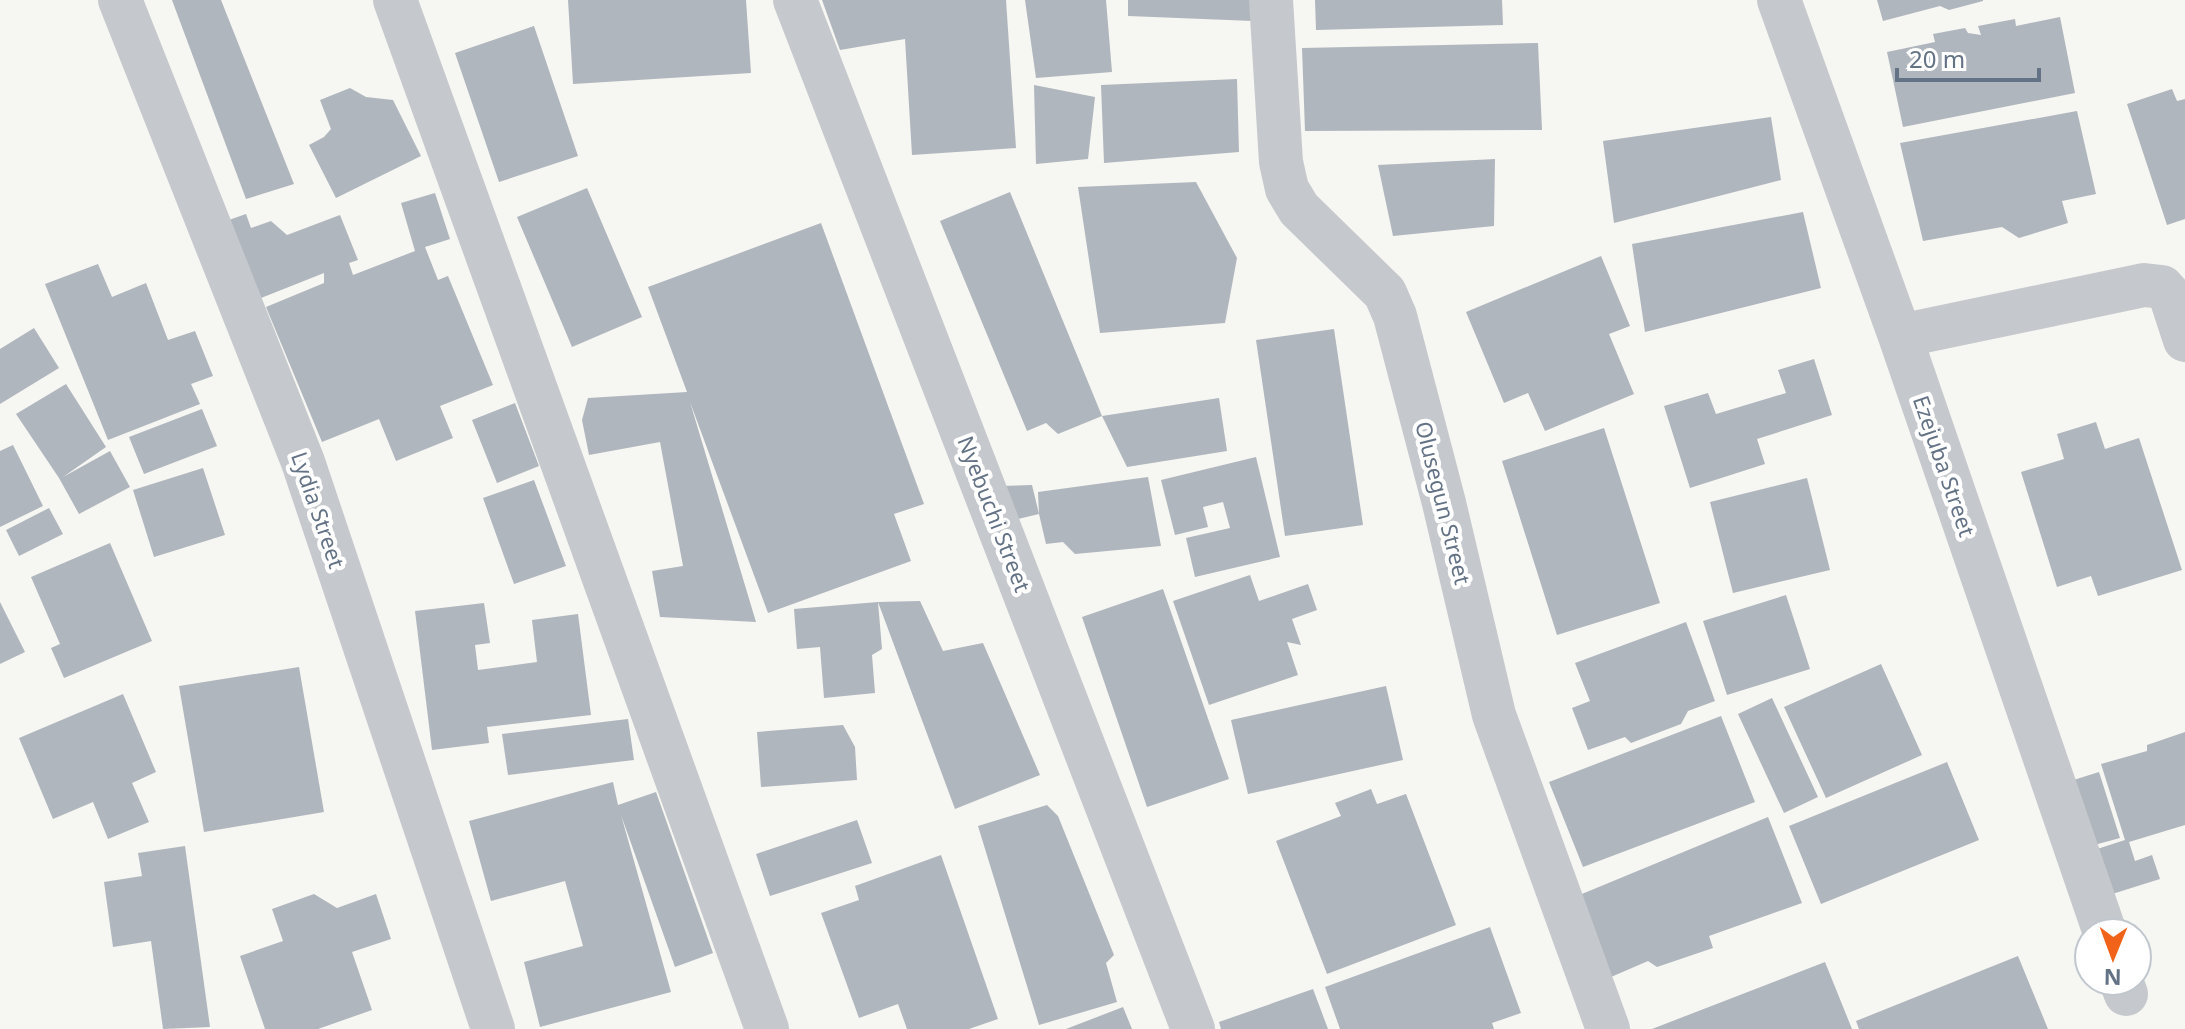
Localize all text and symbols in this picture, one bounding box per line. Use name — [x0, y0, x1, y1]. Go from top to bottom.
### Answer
scale bar — [1897, 32, 2039, 82]
text: 20 m — [1909, 42, 1965, 75]
street label: Ezejuba Street — [1907, 391, 1983, 540]
street label: Olusegun Street — [1409, 418, 1479, 588]
street label: Nyebuchi Street — [951, 432, 1038, 596]
street label: Lydia Street — [285, 447, 353, 572]
north arrow — [2073, 917, 2153, 997]
text: N — [2103, 963, 2122, 993]

